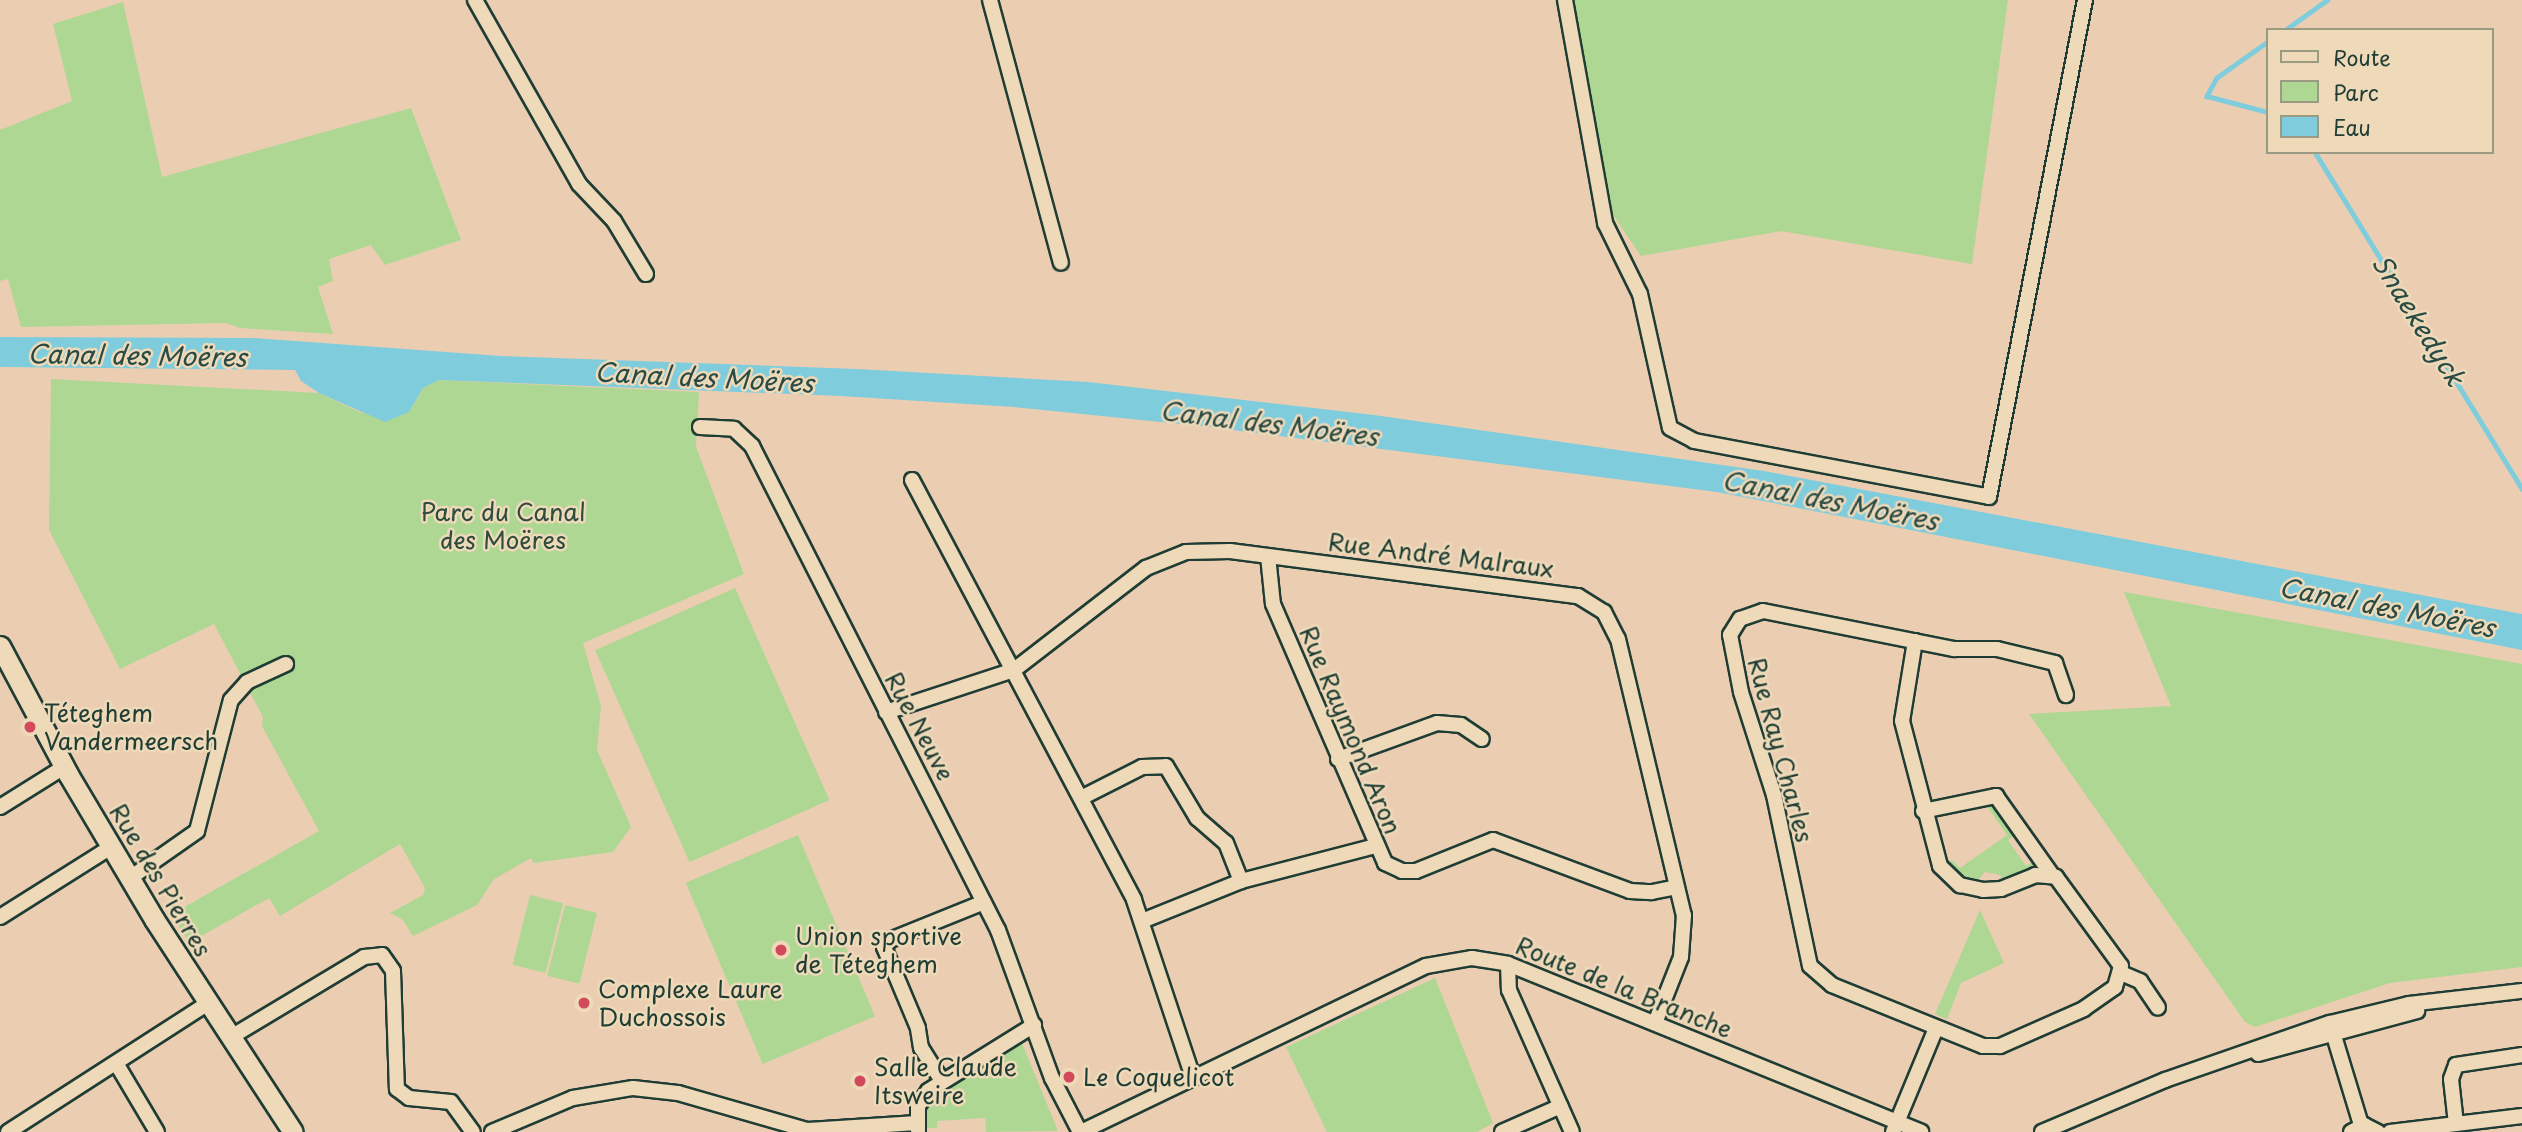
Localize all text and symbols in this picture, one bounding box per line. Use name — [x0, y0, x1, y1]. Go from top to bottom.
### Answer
legend — [2266, 28, 2494, 154]
text: Route — [2333, 41, 2391, 73]
text: Parc — [2333, 76, 2379, 108]
text: Eau — [2333, 111, 2371, 143]
water label: Snaekedyck — [2366, 249, 2472, 391]
water label: Canal des Moëres — [26, 337, 248, 373]
water label: Canal des Moëres — [592, 356, 816, 398]
water label: Canal des Moëres — [1157, 394, 1381, 452]
water label: Canal des Moëres — [1718, 463, 1942, 537]
park label: Parc du Canal des Moëres — [421, 498, 585, 554]
street label: Rue André Malraux — [1326, 527, 1556, 583]
water label: Canal des Moëres — [2275, 570, 2499, 644]
street label: Rue Raymond Aron — [1294, 621, 1408, 839]
street label: Rue Ray Charles — [1742, 653, 1820, 847]
street label: Rue Neuve — [879, 665, 961, 787]
place label: Téteghem Vandermeersch — [44, 699, 218, 755]
marker: Téteghem Vandermeersch — [22, 719, 38, 735]
street label: Rue des Pierres — [103, 797, 219, 963]
place label: Union sportive de Téteghem — [795, 922, 961, 978]
street label: Route de la Branche — [1511, 930, 1737, 1044]
marker: Union sportive de Téteghem — [773, 942, 789, 958]
place label: Complexe Laure Duchossois — [598, 975, 783, 1031]
marker: Complexe Laure Duchossois — [576, 995, 592, 1011]
place label: Salle Claude Itsweire — [874, 1053, 1017, 1109]
place label: Le Coquelicot — [1083, 1063, 1237, 1091]
marker: Le Coquelicot — [1061, 1069, 1077, 1085]
marker: Salle Claude Itsweire — [852, 1073, 868, 1089]

